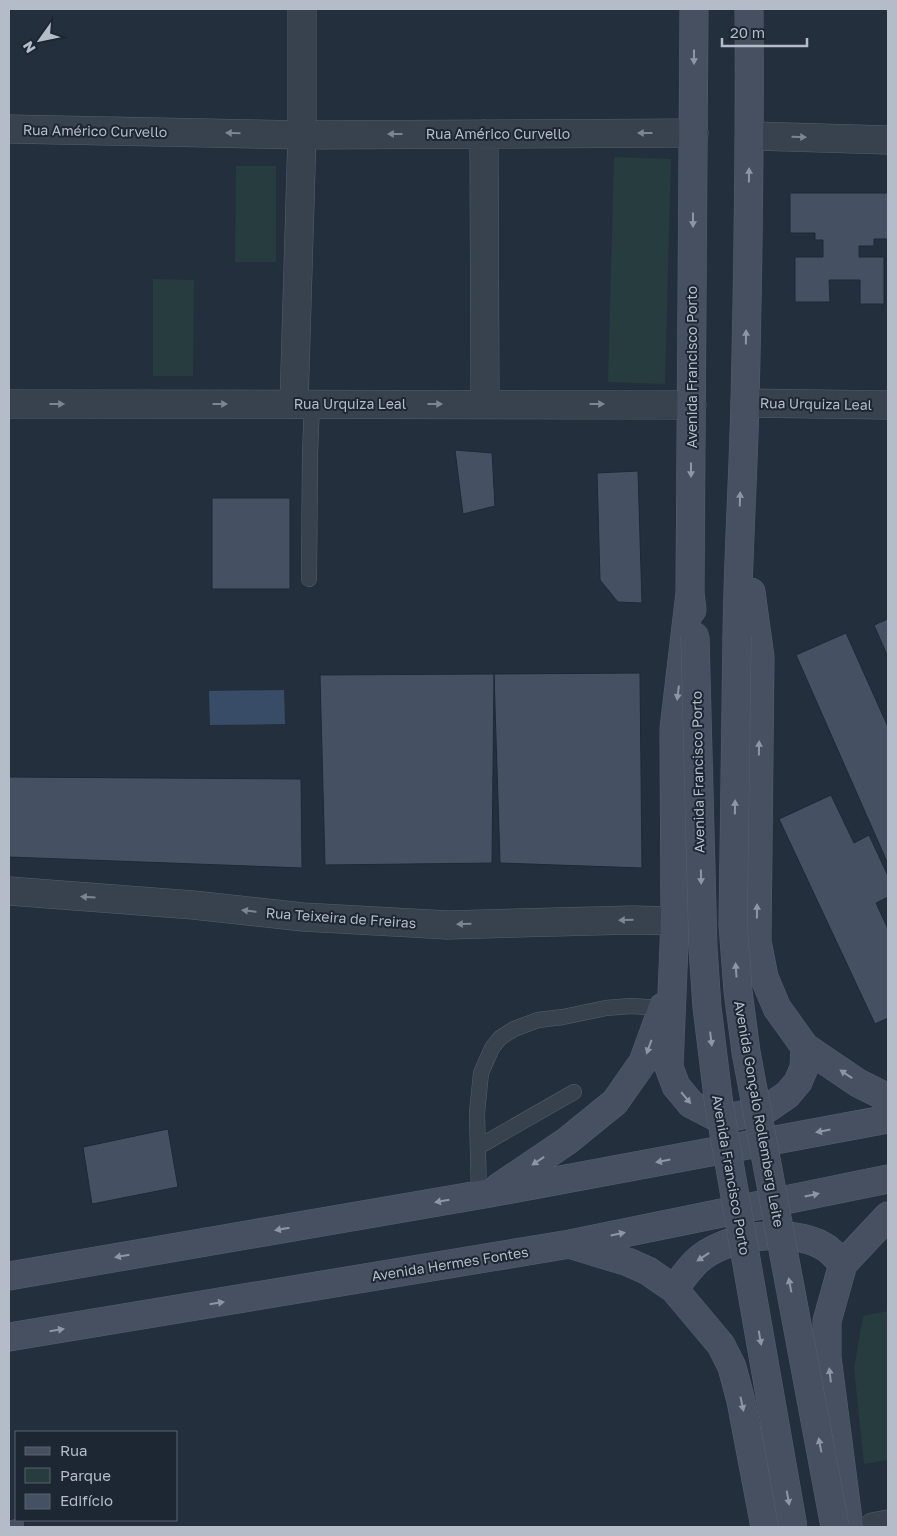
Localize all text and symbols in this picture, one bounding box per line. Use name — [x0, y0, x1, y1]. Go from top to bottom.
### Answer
north arrow — [15, 15, 65, 65]
scale bar — [722, 15, 807, 47]
text: 20 m — [730, 23, 765, 41]
text: N — [19, 38, 39, 56]
one-way arrow — [690, 50, 698, 66]
street label: Rua Américo Curvello — [23, 121, 167, 140]
street label: Rua Américo Curvello — [426, 125, 570, 142]
one-way arrow — [224, 129, 240, 137]
one-way arrow — [637, 129, 653, 137]
one-way arrow — [387, 130, 403, 138]
one-way arrow — [791, 134, 807, 142]
one-way arrow — [745, 166, 753, 182]
one-way arrow — [689, 212, 697, 228]
street label: Avenida Francisco Porto — [683, 286, 700, 448]
one-way arrow — [742, 329, 750, 345]
street label: Rua Urquiza Leal — [760, 394, 872, 413]
street label: Rua Urquiza Leal — [294, 395, 406, 412]
one-way arrow — [50, 400, 66, 408]
one-way arrow — [212, 400, 228, 408]
one-way arrow — [427, 400, 443, 408]
one-way arrow — [590, 400, 606, 408]
one-way arrow — [687, 462, 695, 478]
one-way arrow — [737, 491, 745, 507]
one-way arrow — [674, 685, 682, 701]
street label: Avenida Francisco Porto — [688, 691, 707, 853]
one-way arrow — [755, 740, 763, 756]
one-way arrow — [731, 799, 739, 815]
one-way arrow — [697, 870, 705, 886]
one-way arrow — [79, 893, 95, 901]
one-way arrow — [753, 903, 761, 919]
street label: Rua Teixeira de Freiras — [265, 904, 417, 931]
one-way arrow — [241, 907, 257, 915]
one-way arrow — [618, 917, 634, 925]
one-way arrow — [456, 920, 472, 928]
one-way arrow — [732, 962, 740, 978]
street label: Avenida Gonçalo Rollemberg Leite — [731, 999, 788, 1229]
one-way arrow — [707, 1032, 715, 1048]
one-way arrow — [645, 1039, 652, 1054]
one-way arrow — [839, 1070, 852, 1079]
one-way arrow — [680, 1092, 691, 1104]
street label: Avenida Francisco Porto — [709, 1094, 754, 1256]
one-way arrow — [815, 1128, 831, 1136]
one-way arrow — [531, 1156, 544, 1166]
one-way arrow — [655, 1157, 671, 1165]
one-way arrow — [804, 1191, 819, 1199]
one-way arrow — [434, 1198, 450, 1206]
one-way arrow — [274, 1225, 290, 1233]
one-way arrow — [611, 1230, 627, 1238]
street label: Avenida Hermes Fontes — [370, 1243, 530, 1284]
one-way arrow — [696, 1252, 709, 1262]
one-way arrow — [113, 1253, 129, 1261]
one-way arrow — [785, 1277, 793, 1293]
one-way arrow — [210, 1298, 226, 1306]
one-way arrow — [49, 1325, 65, 1333]
one-way arrow — [756, 1330, 764, 1346]
one-way arrow — [826, 1366, 834, 1382]
one-way arrow — [738, 1397, 746, 1412]
legend — [15, 1431, 178, 1521]
one-way arrow — [815, 1437, 823, 1453]
text: Rua — [60, 1441, 87, 1459]
text: Parque — [60, 1466, 111, 1484]
one-way arrow — [784, 1490, 792, 1506]
text: Edifício — [60, 1491, 113, 1509]

